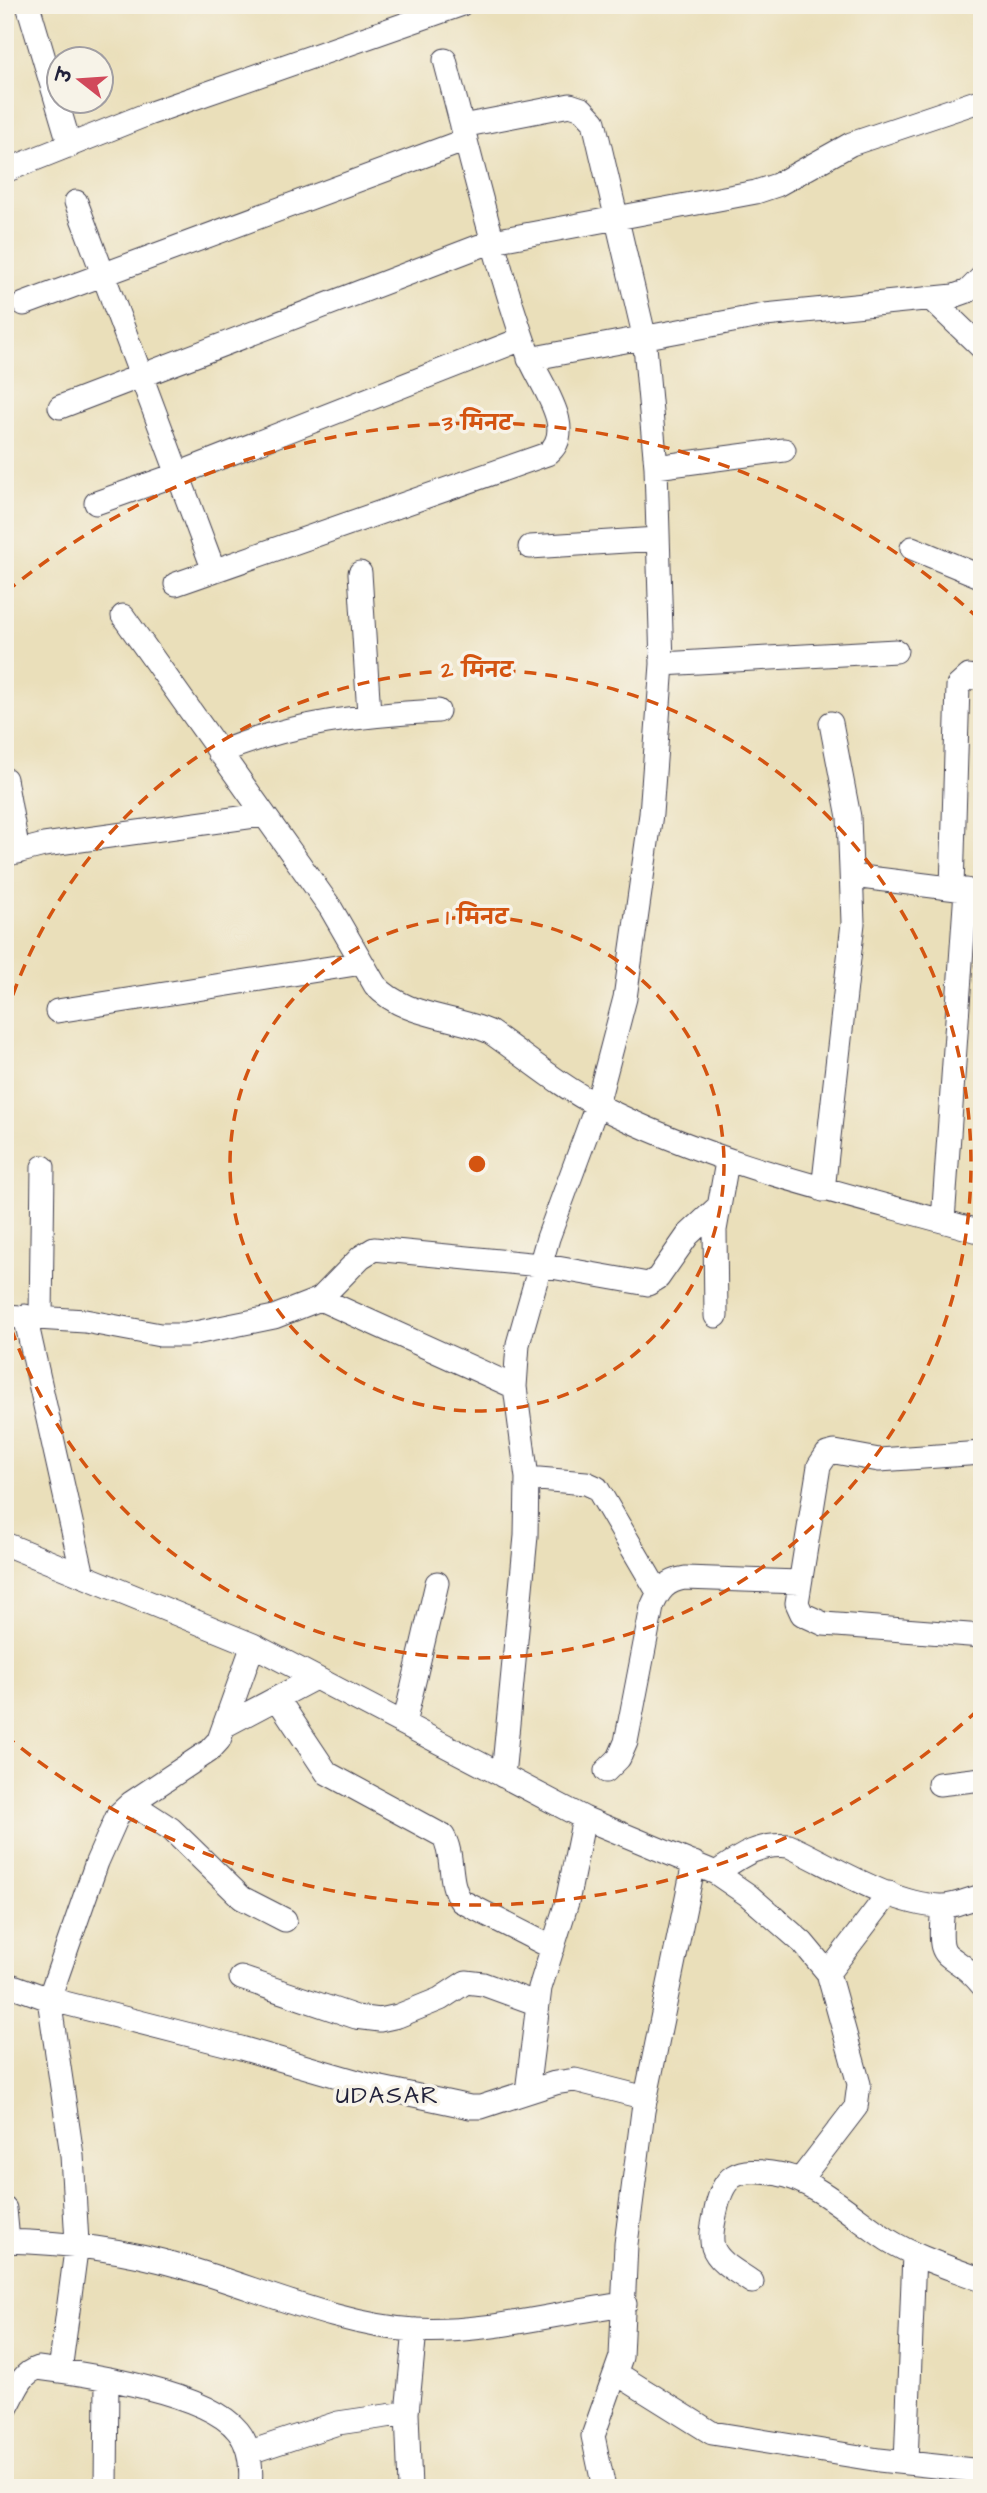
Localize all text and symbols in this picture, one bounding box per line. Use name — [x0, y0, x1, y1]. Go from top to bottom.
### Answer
north arrow — [46, 46, 116, 116]
text: उ — [50, 63, 81, 87]
text: 3 मिनट — [441, 407, 514, 438]
text: 2 मिनट — [440, 654, 515, 685]
text: 1 मिनट — [446, 901, 510, 932]
centre of rings — [465, 1152, 489, 1176]
district label: UDASAR — [336, 2079, 440, 2113]

